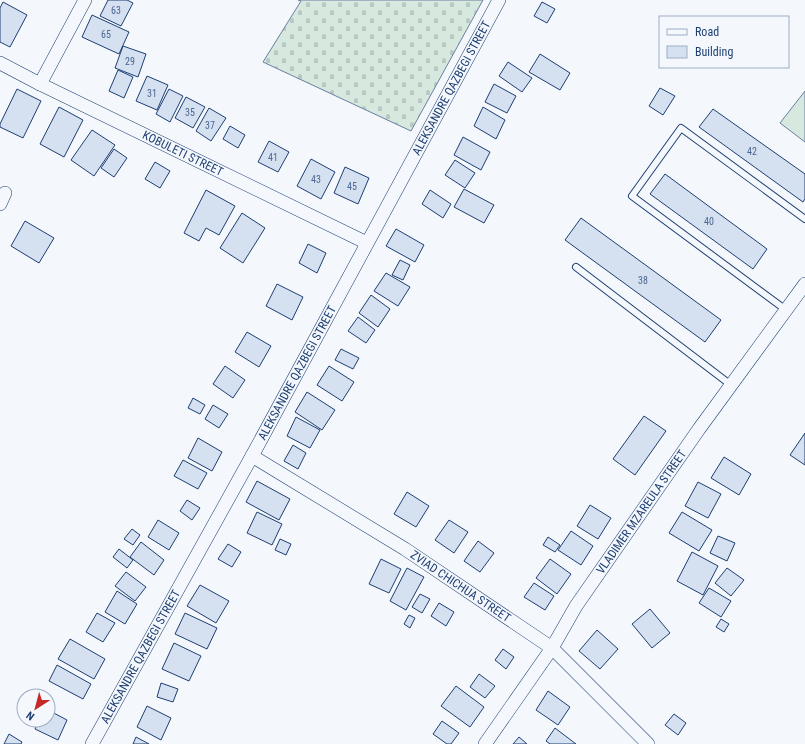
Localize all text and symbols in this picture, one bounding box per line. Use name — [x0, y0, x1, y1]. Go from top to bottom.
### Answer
house number: 63 — [111, 5, 121, 16]
legend — [659, 16, 789, 68]
street label: ALEKSANDRE QAZBEGI STREET — [409, 18, 493, 158]
text: Road — [695, 25, 719, 39]
house number: 65 — [101, 29, 111, 40]
text: Building — [695, 45, 733, 59]
house number: 29 — [125, 56, 135, 67]
house number: 31 — [147, 88, 157, 99]
house number: 35 — [185, 107, 195, 118]
house number: 37 — [205, 120, 215, 131]
street label: KOBULETI STREET — [140, 128, 225, 179]
house number: 42 — [747, 146, 757, 157]
house number: 41 — [268, 152, 278, 163]
house number: 43 — [311, 174, 321, 185]
house number: 45 — [347, 181, 357, 192]
house number: 40 — [704, 216, 714, 227]
house number: 38 — [638, 275, 648, 286]
street label: ALEKSANDRE QAZBEGI STREET — [255, 303, 339, 442]
street label: VLADIMER MZAREULA STREET — [593, 447, 689, 577]
street label: ZVIAD CHICHUA STREET — [408, 548, 513, 625]
street label: ALEKSANDRE QAZBEGI STREET — [98, 587, 183, 726]
north arrow — [16, 688, 56, 728]
text: N — [24, 708, 37, 723]

